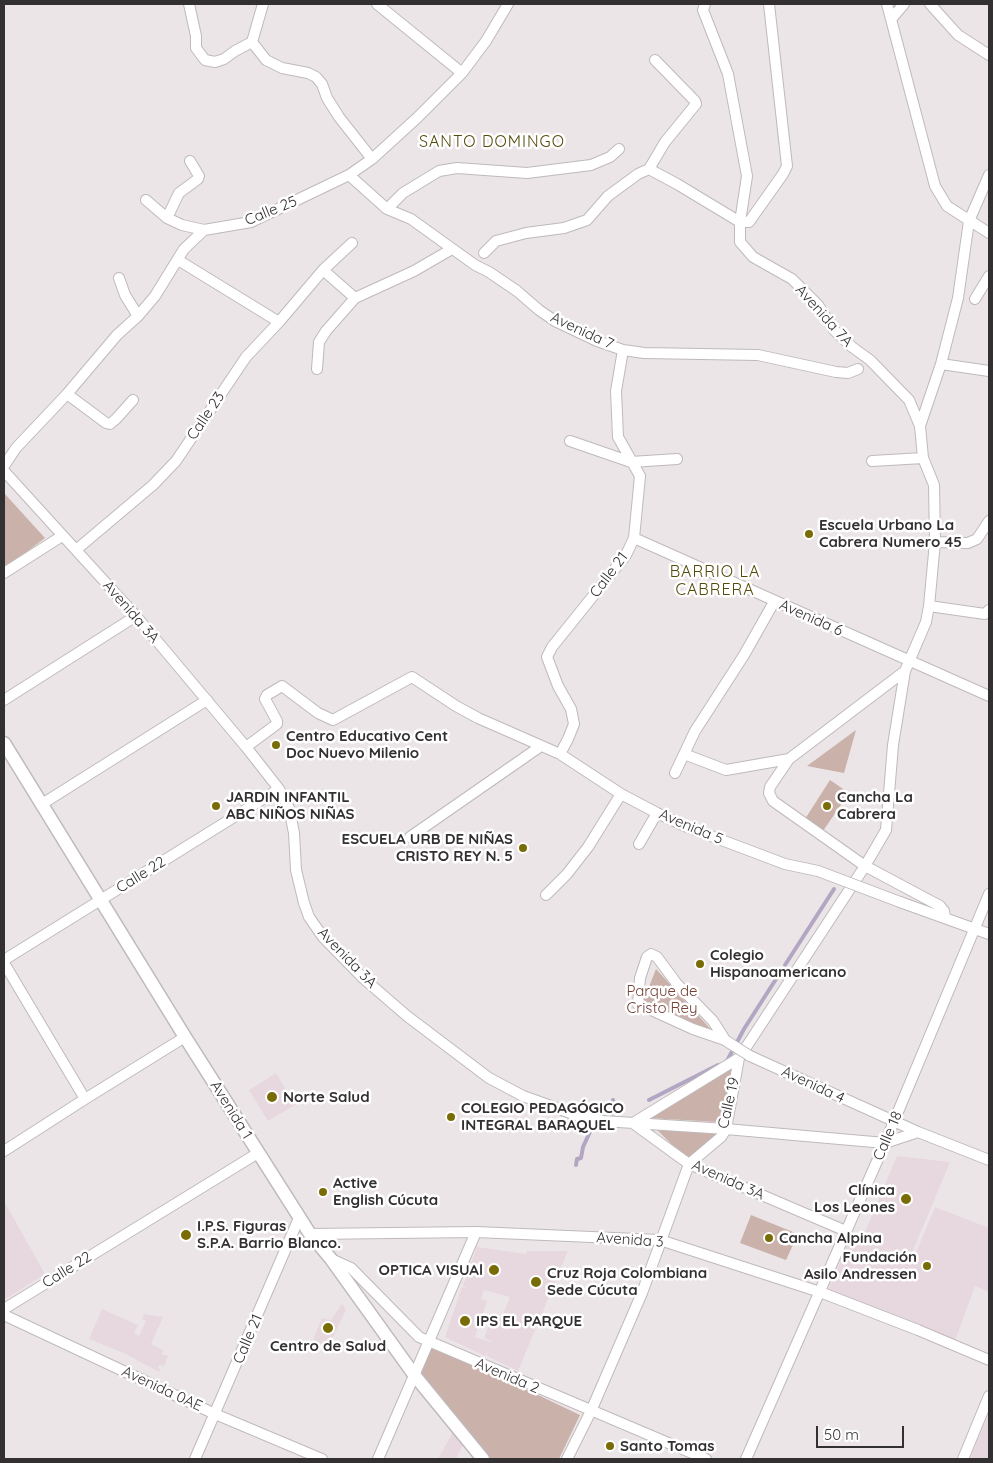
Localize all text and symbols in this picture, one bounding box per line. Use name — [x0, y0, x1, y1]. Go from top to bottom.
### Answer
district label: SANTO DOMINGO — [417, 132, 567, 152]
street label: Calle 25 — [242, 192, 300, 230]
street label: Avenida 7A — [791, 281, 857, 351]
street label: Avenida 7 — [548, 309, 616, 353]
street label: Calle 23 — [183, 388, 229, 444]
place label: Escuela Urbano La Cabrera Numero 45 — [819, 516, 962, 551]
marker: Escuela Urbano La Cabrera Numero 45 — [803, 528, 815, 540]
street label: Calle 21 — [586, 549, 632, 601]
district label: BARRIO LA CABRERA — [669, 562, 761, 600]
street label: Avenida 3A — [99, 577, 163, 647]
street label: Avenida 6 — [776, 596, 846, 640]
place label: Centro Educativo Cent Doc Nuevo Milenio — [286, 727, 448, 762]
marker: Centro Educativo Cent Doc Nuevo Milenio — [270, 739, 282, 751]
place label: JARDIN INFANTIL ABC NIÑOS NIÑAS — [226, 788, 354, 823]
place label: Cancha La Cabrera — [837, 788, 913, 823]
marker: JARDIN INFANTIL ABC NIÑOS NIÑAS — [210, 800, 222, 812]
marker: Cancha La Cabrera — [821, 800, 833, 812]
street label: Avenida 5 — [656, 805, 726, 849]
place label: ESCUELA URB DE NIÑAS CRISTO REY N. 5 — [342, 830, 513, 865]
marker: ESCUELA URB DE NIÑAS CRISTO REY N. 5 — [517, 842, 529, 854]
street label: Calle 22 — [113, 853, 169, 897]
street label: Avenida 3A — [314, 924, 380, 992]
place label: Colegio Hispanoamericano — [710, 946, 846, 981]
marker: Colegio Hispanoamericano — [694, 958, 706, 970]
park label: Parque de Cristo Rey — [626, 982, 698, 1017]
street label: Avenida 4 — [779, 1063, 847, 1107]
street label: Calle 19 — [714, 1076, 744, 1130]
street label: Avenida 1 — [206, 1078, 256, 1142]
place label: Norte Salud — [283, 1088, 370, 1106]
marker: Norte Salud — [265, 1090, 279, 1104]
place label: COLEGIO PEDAGÓGICO INTEGRAL BARAQUEL — [461, 1099, 624, 1134]
street label: Calle 18 — [870, 1109, 906, 1163]
marker: COLEGIO PEDAGÓGICO INTEGRAL BARAQUEL — [445, 1111, 457, 1123]
street label: Avenida 3A — [689, 1156, 767, 1204]
place label: Active English Cúcuta — [333, 1174, 438, 1209]
place label: Clínica Los Leones — [814, 1181, 895, 1216]
marker: Active English Cúcuta — [317, 1186, 329, 1198]
marker: Clínica Los Leones — [899, 1192, 913, 1206]
place label: I.P.S. Figuras S.P.A. Barrio Blanco. — [197, 1217, 341, 1252]
marker: I.P.S. Figuras S.P.A. Barrio Blanco. — [179, 1228, 193, 1242]
street label: Avenida 3 — [596, 1229, 664, 1251]
place label: Cancha Alpina — [779, 1229, 882, 1247]
marker: Cancha Alpina — [763, 1232, 775, 1244]
street label: Calle 22 — [39, 1248, 95, 1292]
place label: Fundación Asilo Andressen — [804, 1248, 917, 1283]
marker: Fundación Asilo Andressen — [921, 1260, 933, 1272]
place label: OPTICA VISUAl — [379, 1261, 483, 1279]
marker: OPTICA VISUAl — [487, 1263, 501, 1277]
place label: Cruz Roja Colombiana Sede Cúcuta — [547, 1264, 707, 1299]
marker: Cruz Roja Colombiana Sede Cúcuta — [529, 1275, 543, 1289]
street label: Calle 21 — [230, 1312, 266, 1366]
place label: IPS EL PARQUE — [476, 1312, 582, 1330]
marker: IPS EL PARQUE — [458, 1314, 472, 1328]
marker: Centro de Salud — [321, 1321, 335, 1335]
place label: Centro de Salud — [270, 1337, 386, 1355]
street label: Avenida 2 — [472, 1354, 542, 1398]
street label: Avenida 0AE — [119, 1362, 205, 1416]
scale bar — [818, 1416, 906, 1448]
text: 50 m — [824, 1425, 859, 1444]
place label: Santo Tomas — [620, 1437, 714, 1455]
marker: Santo Tomas — [604, 1440, 616, 1452]

